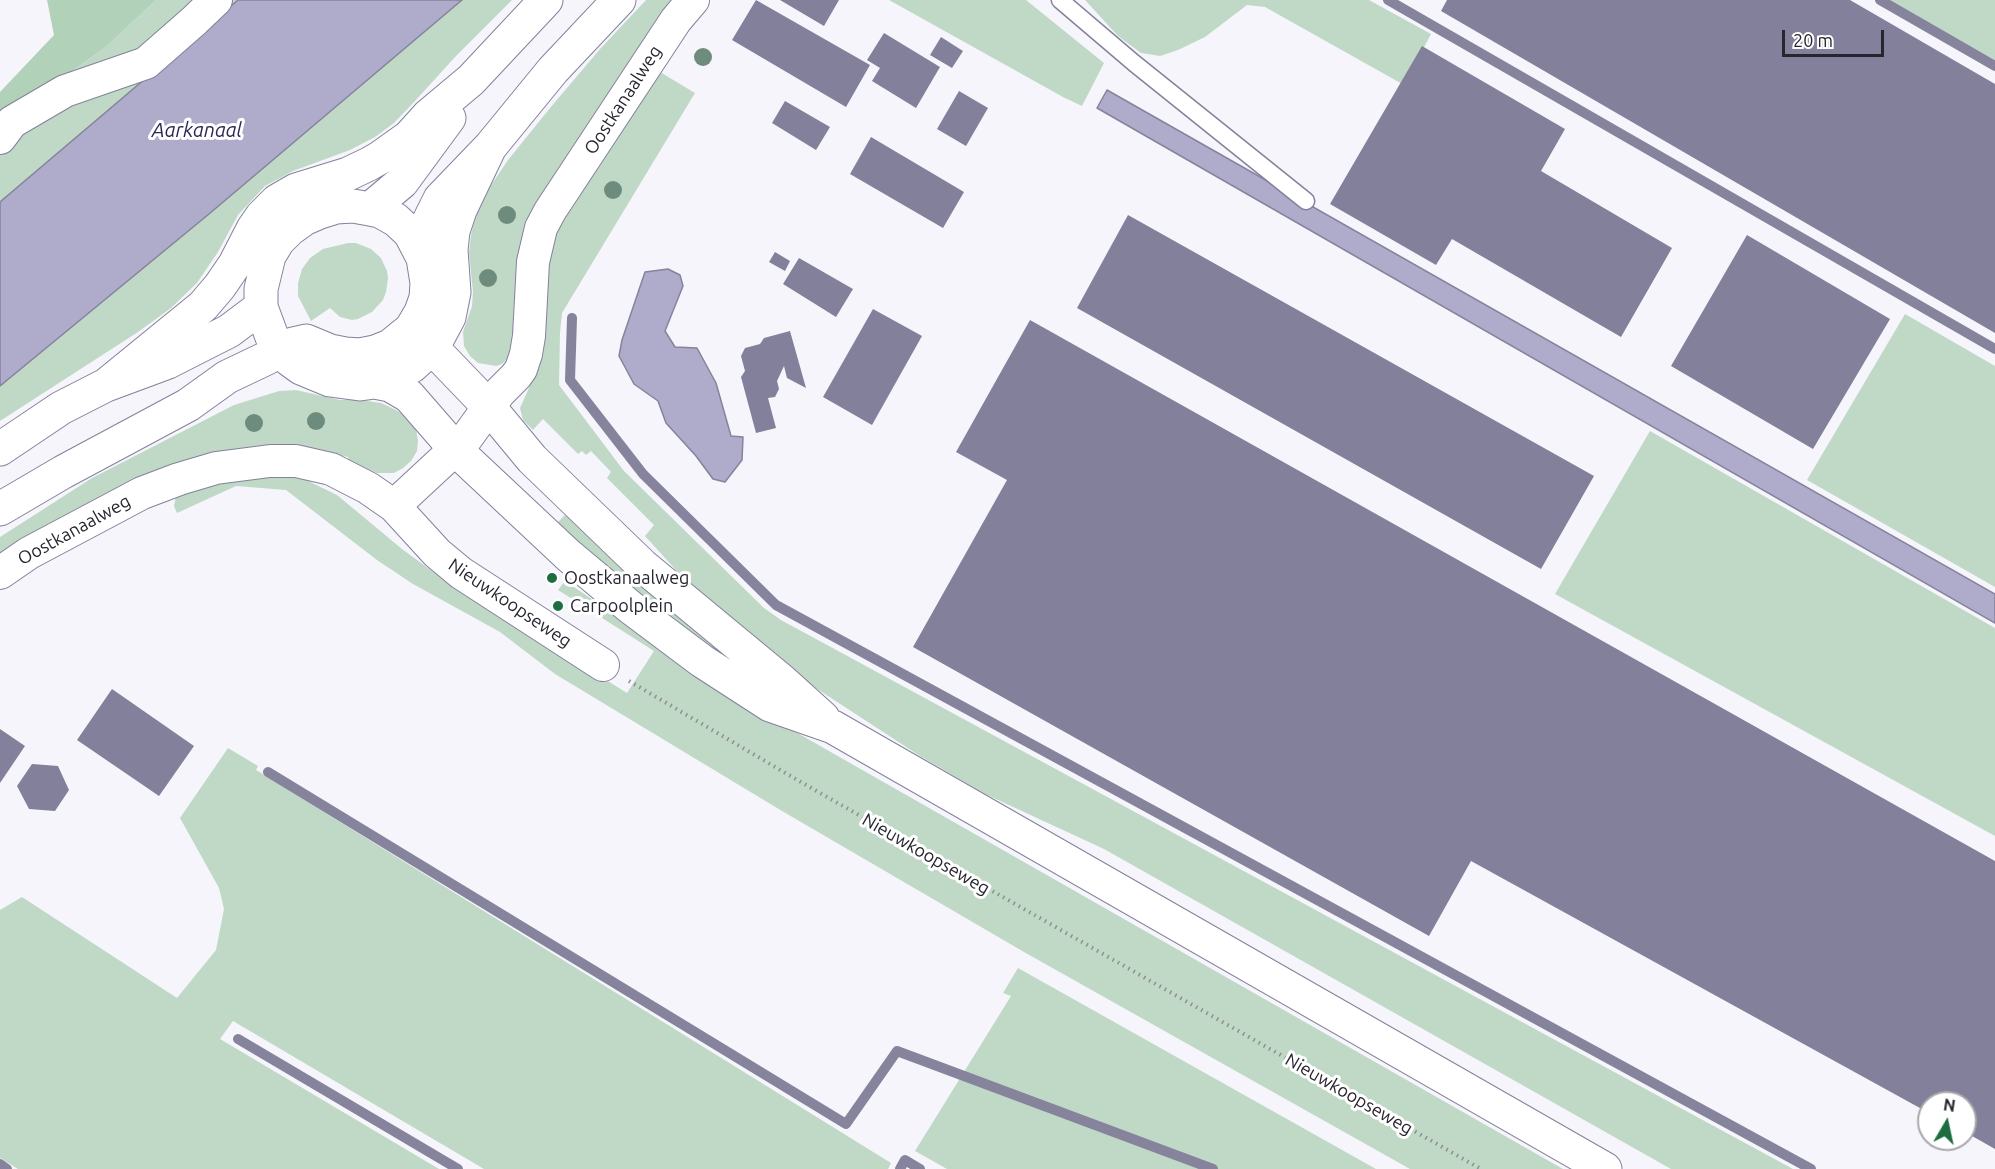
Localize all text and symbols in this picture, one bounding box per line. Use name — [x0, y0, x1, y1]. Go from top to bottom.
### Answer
scale bar — [1785, 18, 1887, 56]
text: 20 m — [1793, 30, 1833, 50]
street label: Oostkanaalweg — [580, 42, 666, 158]
water label: Aarkanaal — [152, 118, 242, 142]
street label: Oostkanaalweg — [14, 490, 134, 570]
street label: Nieuwkoopseweg — [444, 554, 576, 652]
place label: Oostkanaalweg — [564, 567, 689, 589]
marker: Oostkanaalweg — [545, 571, 559, 585]
place label: Carpoolplein — [570, 595, 673, 617]
marker: Carpoolplein — [551, 599, 565, 613]
street label: Nieuwkoopseweg — [858, 809, 994, 899]
street label: Nieuwkoopseweg — [1281, 1049, 1417, 1139]
north arrow — [1917, 1091, 1977, 1151]
text: N — [1942, 1095, 1957, 1115]

